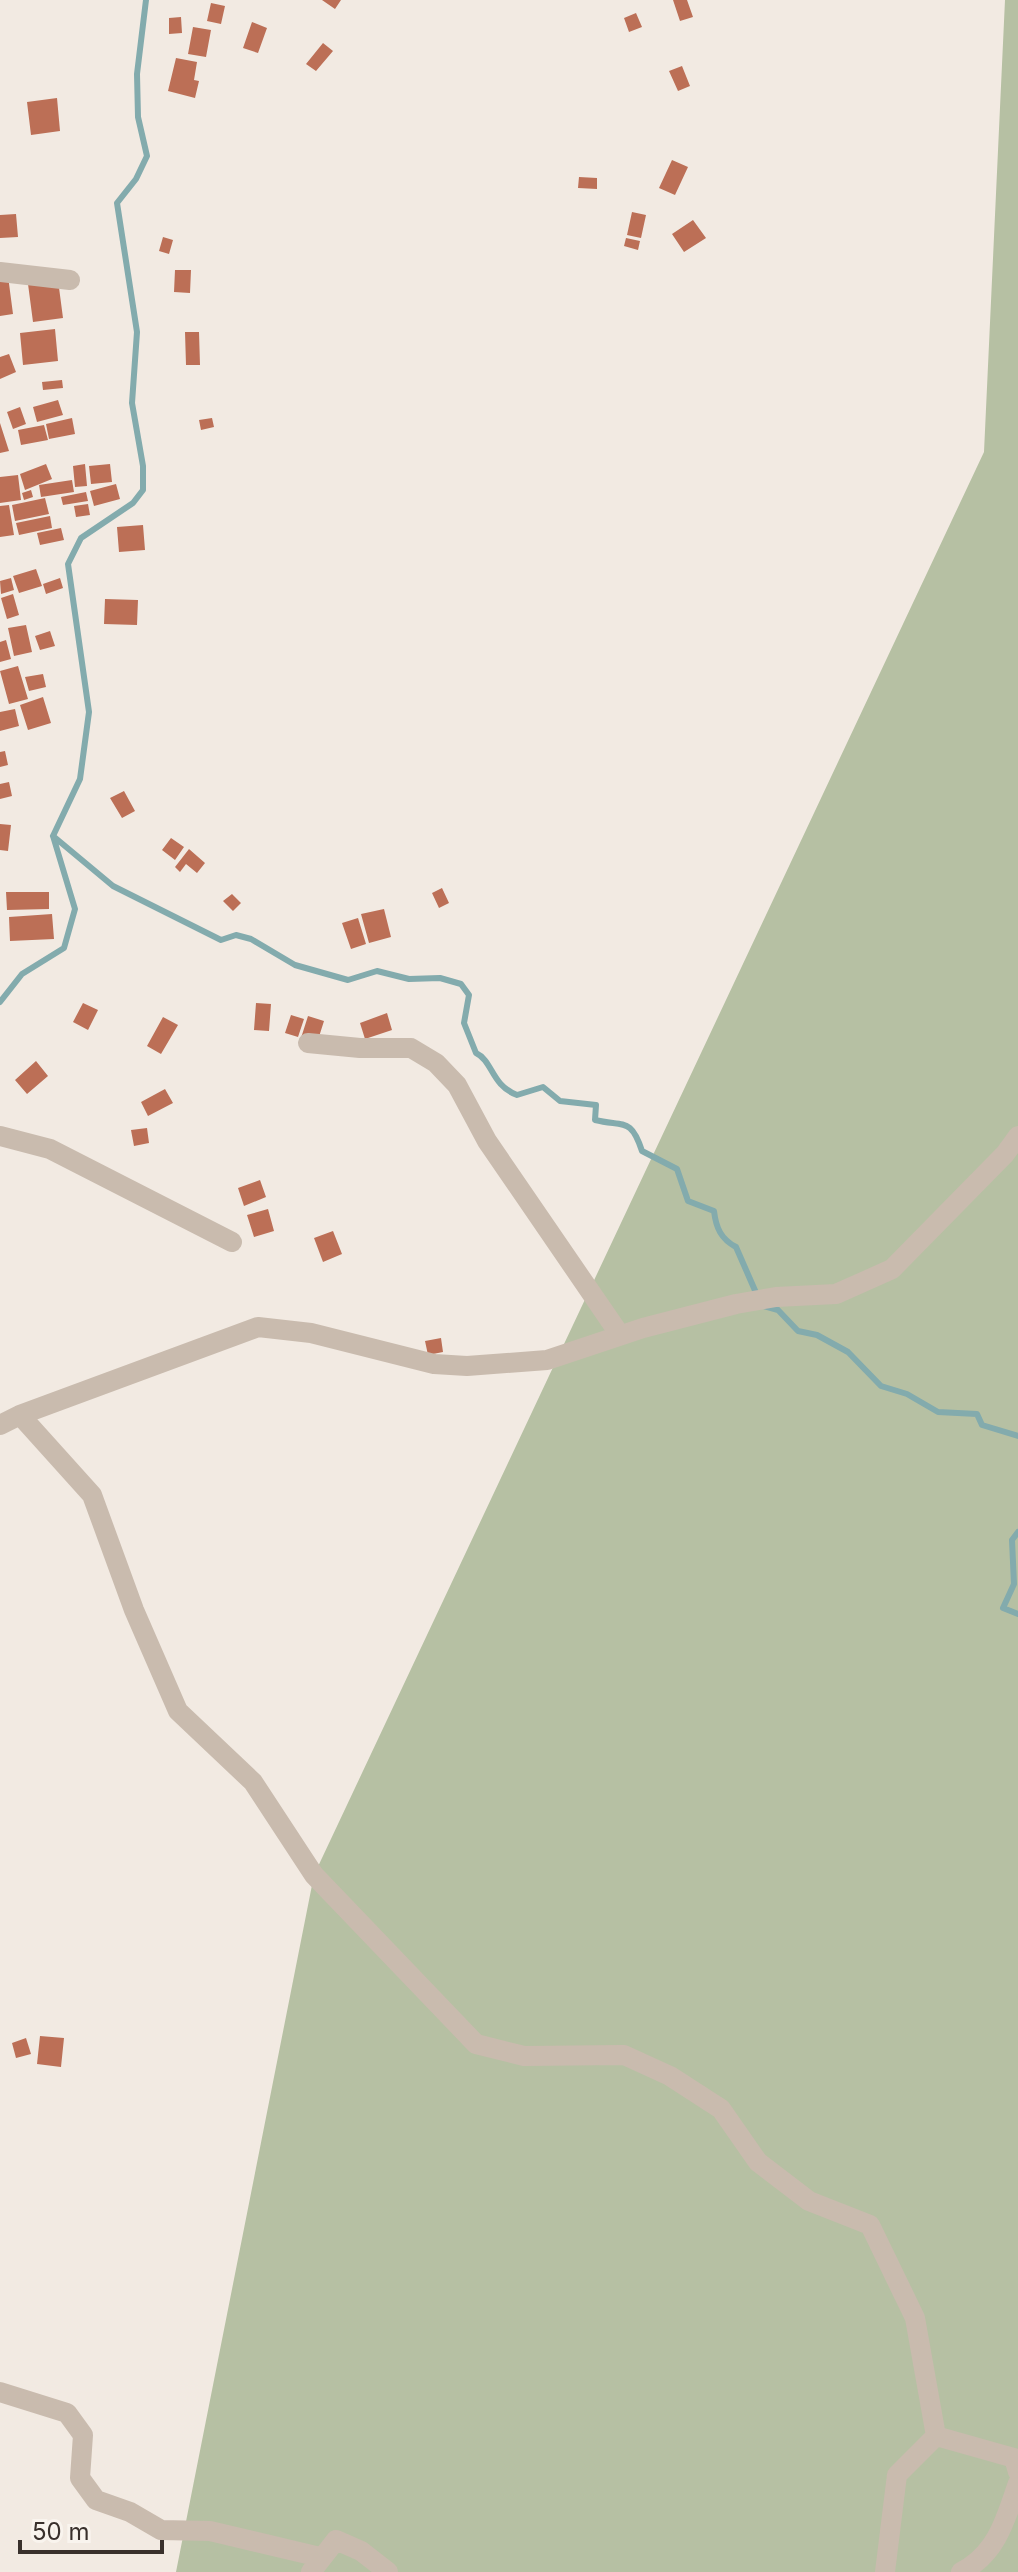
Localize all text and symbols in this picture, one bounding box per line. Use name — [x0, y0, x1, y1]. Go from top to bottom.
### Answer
scale bar — [20, 2504, 162, 2554]
text: 50 m — [32, 2517, 90, 2546]

